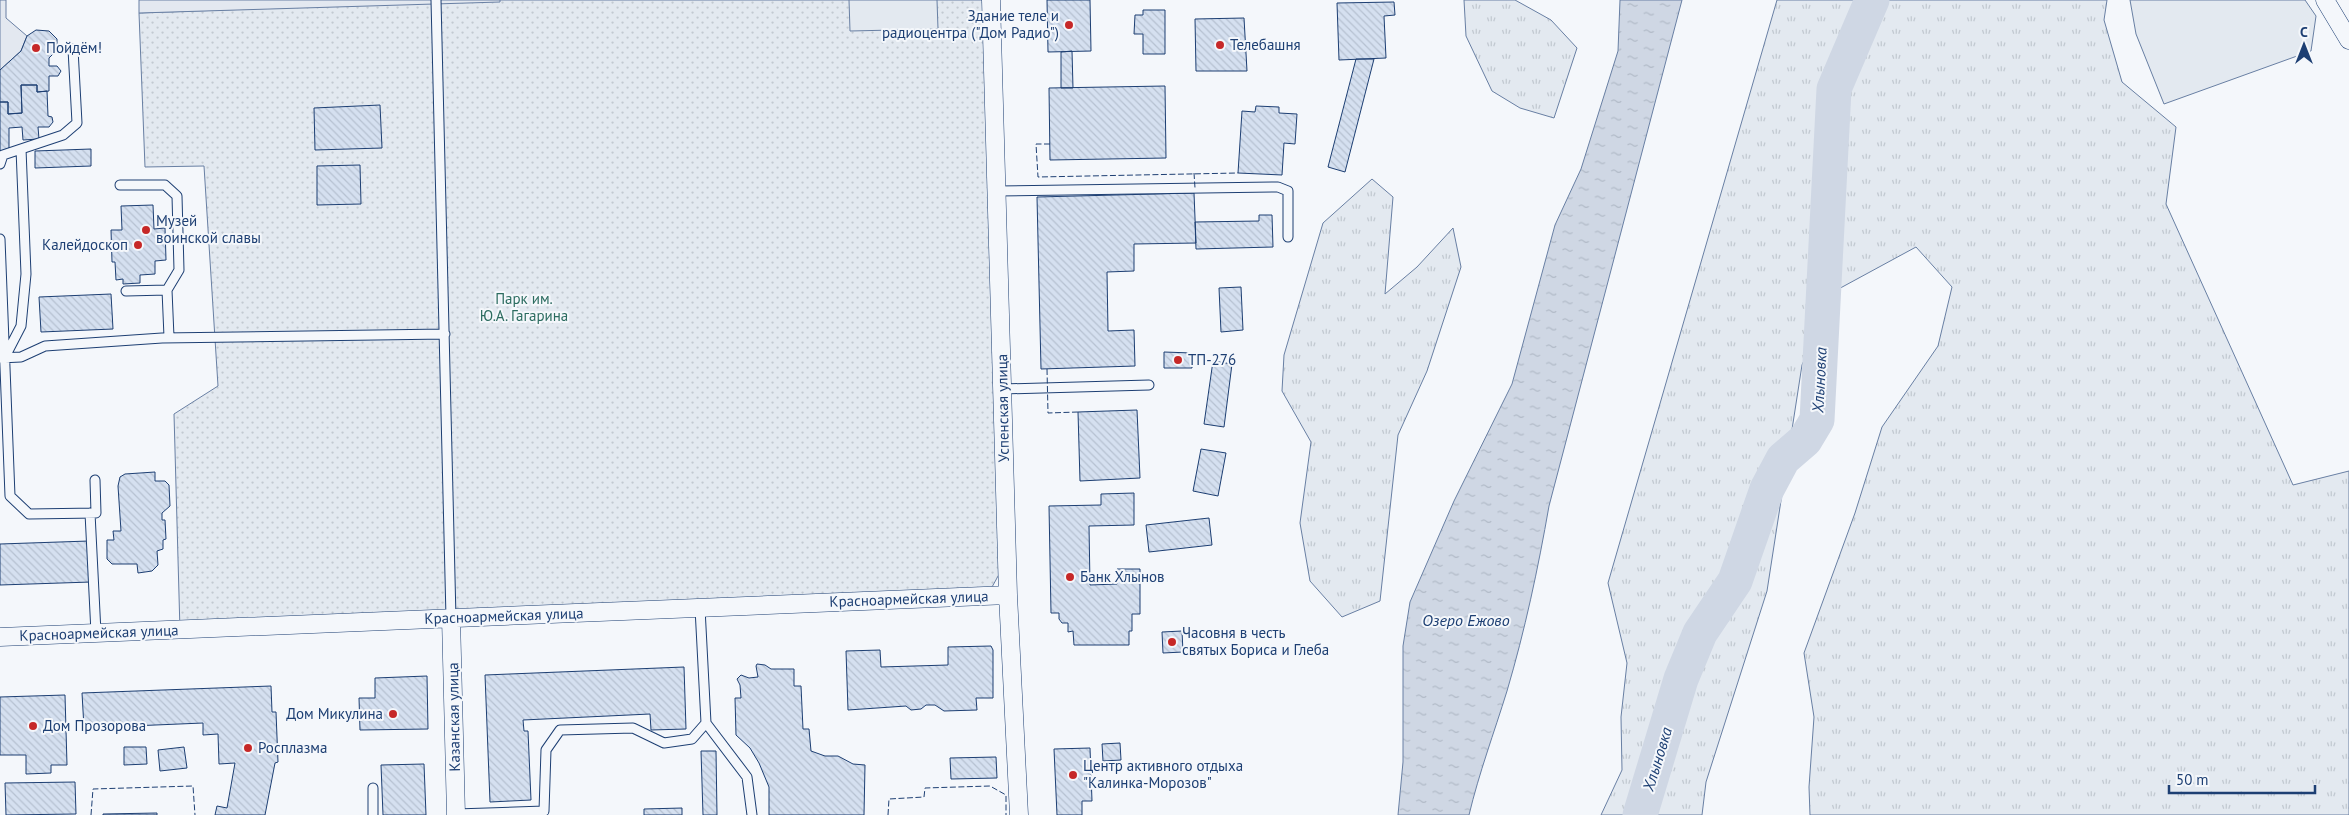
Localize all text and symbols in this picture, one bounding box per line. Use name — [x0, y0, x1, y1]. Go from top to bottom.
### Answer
place label: Здание теле и радиоцентра ("Дом Радио") — [882, 6, 1059, 42]
marker: Здание теле и радиоцентра ("Дом Радио") — [1063, 19, 1075, 31]
north arrow — [2279, 20, 2329, 70]
text: С — [2300, 23, 2308, 41]
place label: Телебашня — [1230, 35, 1301, 54]
place label: Пойдём! — [46, 38, 102, 57]
marker: Телебашня — [1214, 39, 1226, 51]
marker: Пойдём! — [30, 42, 42, 54]
place label: Музей воинской славы — [156, 211, 261, 247]
marker: Музей воинской славы — [140, 224, 152, 236]
place label: Калейдоскоп — [42, 235, 128, 254]
marker: Калейдоскоп — [132, 239, 144, 251]
park label: Парк им. Ю.А. Гагарина — [480, 289, 568, 325]
water label: Хлыновка — [1807, 346, 1831, 414]
place label: ТП-276 — [1188, 350, 1236, 369]
street label: Успенская улица — [992, 354, 1013, 462]
marker: ТП-276 — [1172, 354, 1184, 366]
place label: Банк Хлынов — [1080, 567, 1165, 586]
marker: Банк Хлынов — [1064, 571, 1076, 583]
street label: Красноармейская улица — [829, 586, 989, 611]
street label: Красноармейская улица — [424, 603, 584, 628]
water label: Озеро Ежово — [1422, 610, 1510, 630]
street label: Красноармейская улица — [19, 620, 179, 645]
place label: Часовня в честь святых Бориса и Глеба — [1182, 623, 1329, 659]
marker: Часовня в честь святых Бориса и Глеба — [1166, 636, 1178, 648]
street label: Казанская улица — [443, 662, 464, 772]
place label: Дом Микулина — [286, 704, 383, 723]
marker: Дом Микулина — [387, 708, 399, 720]
place label: Дом Прозорова — [43, 716, 146, 735]
marker: Дом Прозорова — [27, 720, 39, 732]
water label: Хлыновка — [1638, 724, 1676, 794]
place label: Росплазма — [258, 738, 327, 757]
marker: Росплазма — [242, 742, 254, 754]
place label: Центр активного отдыха "Калинка-Морозов" — [1083, 756, 1243, 792]
scale bar — [2169, 762, 2315, 794]
marker: Центр активного отдыха "Калинка-Морозов" — [1067, 769, 1079, 781]
text: 50 m — [2176, 770, 2209, 789]

